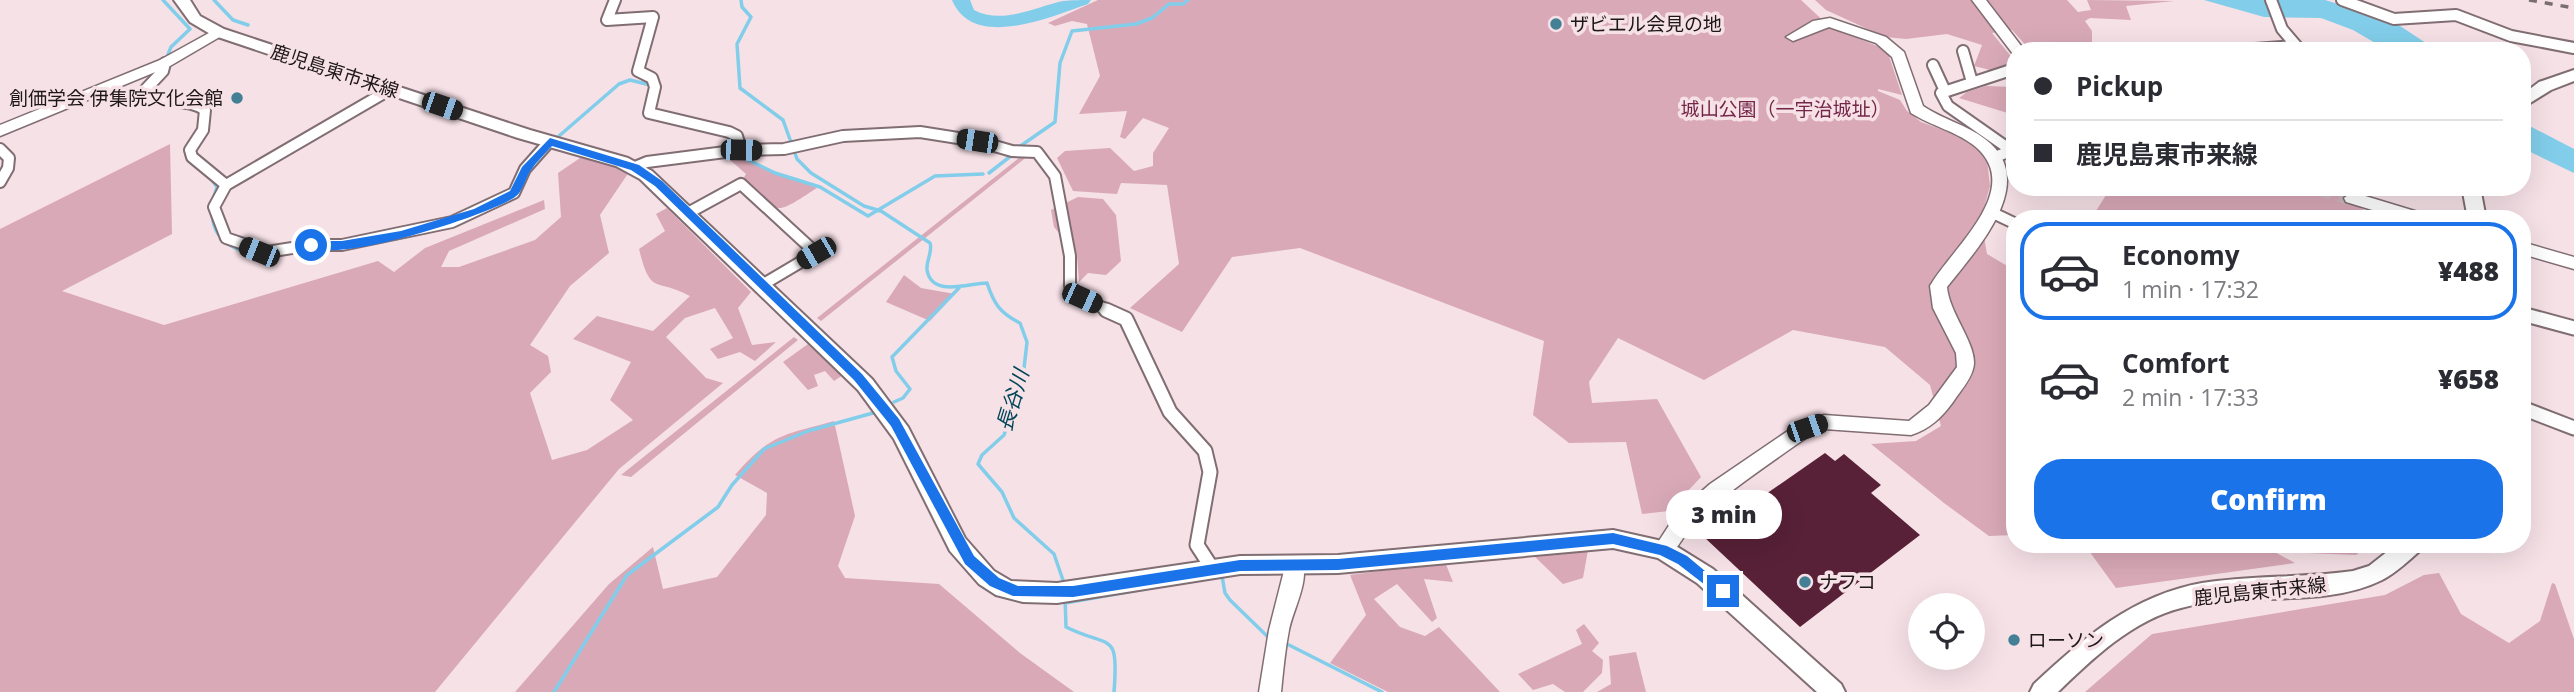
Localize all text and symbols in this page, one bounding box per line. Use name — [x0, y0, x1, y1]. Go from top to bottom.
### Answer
place label: ザビエル会見の地 — [1570, 11, 1722, 37]
marker: ザビエル会見の地 — [1548, 16, 1564, 32]
street label: 鹿児島東市来線 — [268, 38, 402, 104]
text: Pickup — [2076, 68, 2163, 104]
place label: 創価学会 伊集院文化会館 — [9, 85, 223, 111]
car — [419, 89, 466, 123]
marker: 創価学会 伊集院文化会館 — [229, 90, 245, 106]
park label: 城山公園（一宇治城址） — [1680, 96, 1890, 122]
car — [955, 127, 1000, 155]
text: 鹿児島東市来線 — [2076, 136, 2258, 172]
car — [720, 139, 763, 161]
route start — [295, 229, 327, 261]
car — [793, 233, 840, 273]
car — [236, 234, 283, 270]
text: Economy — [2122, 237, 2240, 273]
icon: car — [2038, 240, 2101, 303]
text: ¥488 — [2438, 253, 2499, 289]
text: 1 min · 17:32 — [2122, 273, 2259, 305]
car — [1059, 280, 1106, 316]
text: Comfort — [2122, 345, 2229, 381]
icon: car — [2038, 348, 2101, 411]
text: ¥658 — [2438, 361, 2499, 397]
water label: 長谷川 — [989, 364, 1035, 434]
text: 2 min · 17:33 — [2122, 381, 2259, 413]
car — [1784, 411, 1831, 445]
button: Confirm — [2034, 459, 2503, 539]
callout: 3 min — [1665, 490, 1781, 538]
text: 3 min — [1691, 498, 1757, 530]
place label: ナフコ — [1819, 569, 1876, 595]
street label: 鹿児島東市来線 — [2192, 571, 2328, 611]
marker: ナフコ — [1797, 574, 1813, 590]
route end — [1707, 575, 1739, 607]
map controls — [1908, 593, 1985, 670]
button: locate — [1908, 593, 1985, 670]
place label: ローソン — [2028, 627, 2104, 653]
marker: ローソン — [2006, 632, 2022, 648]

